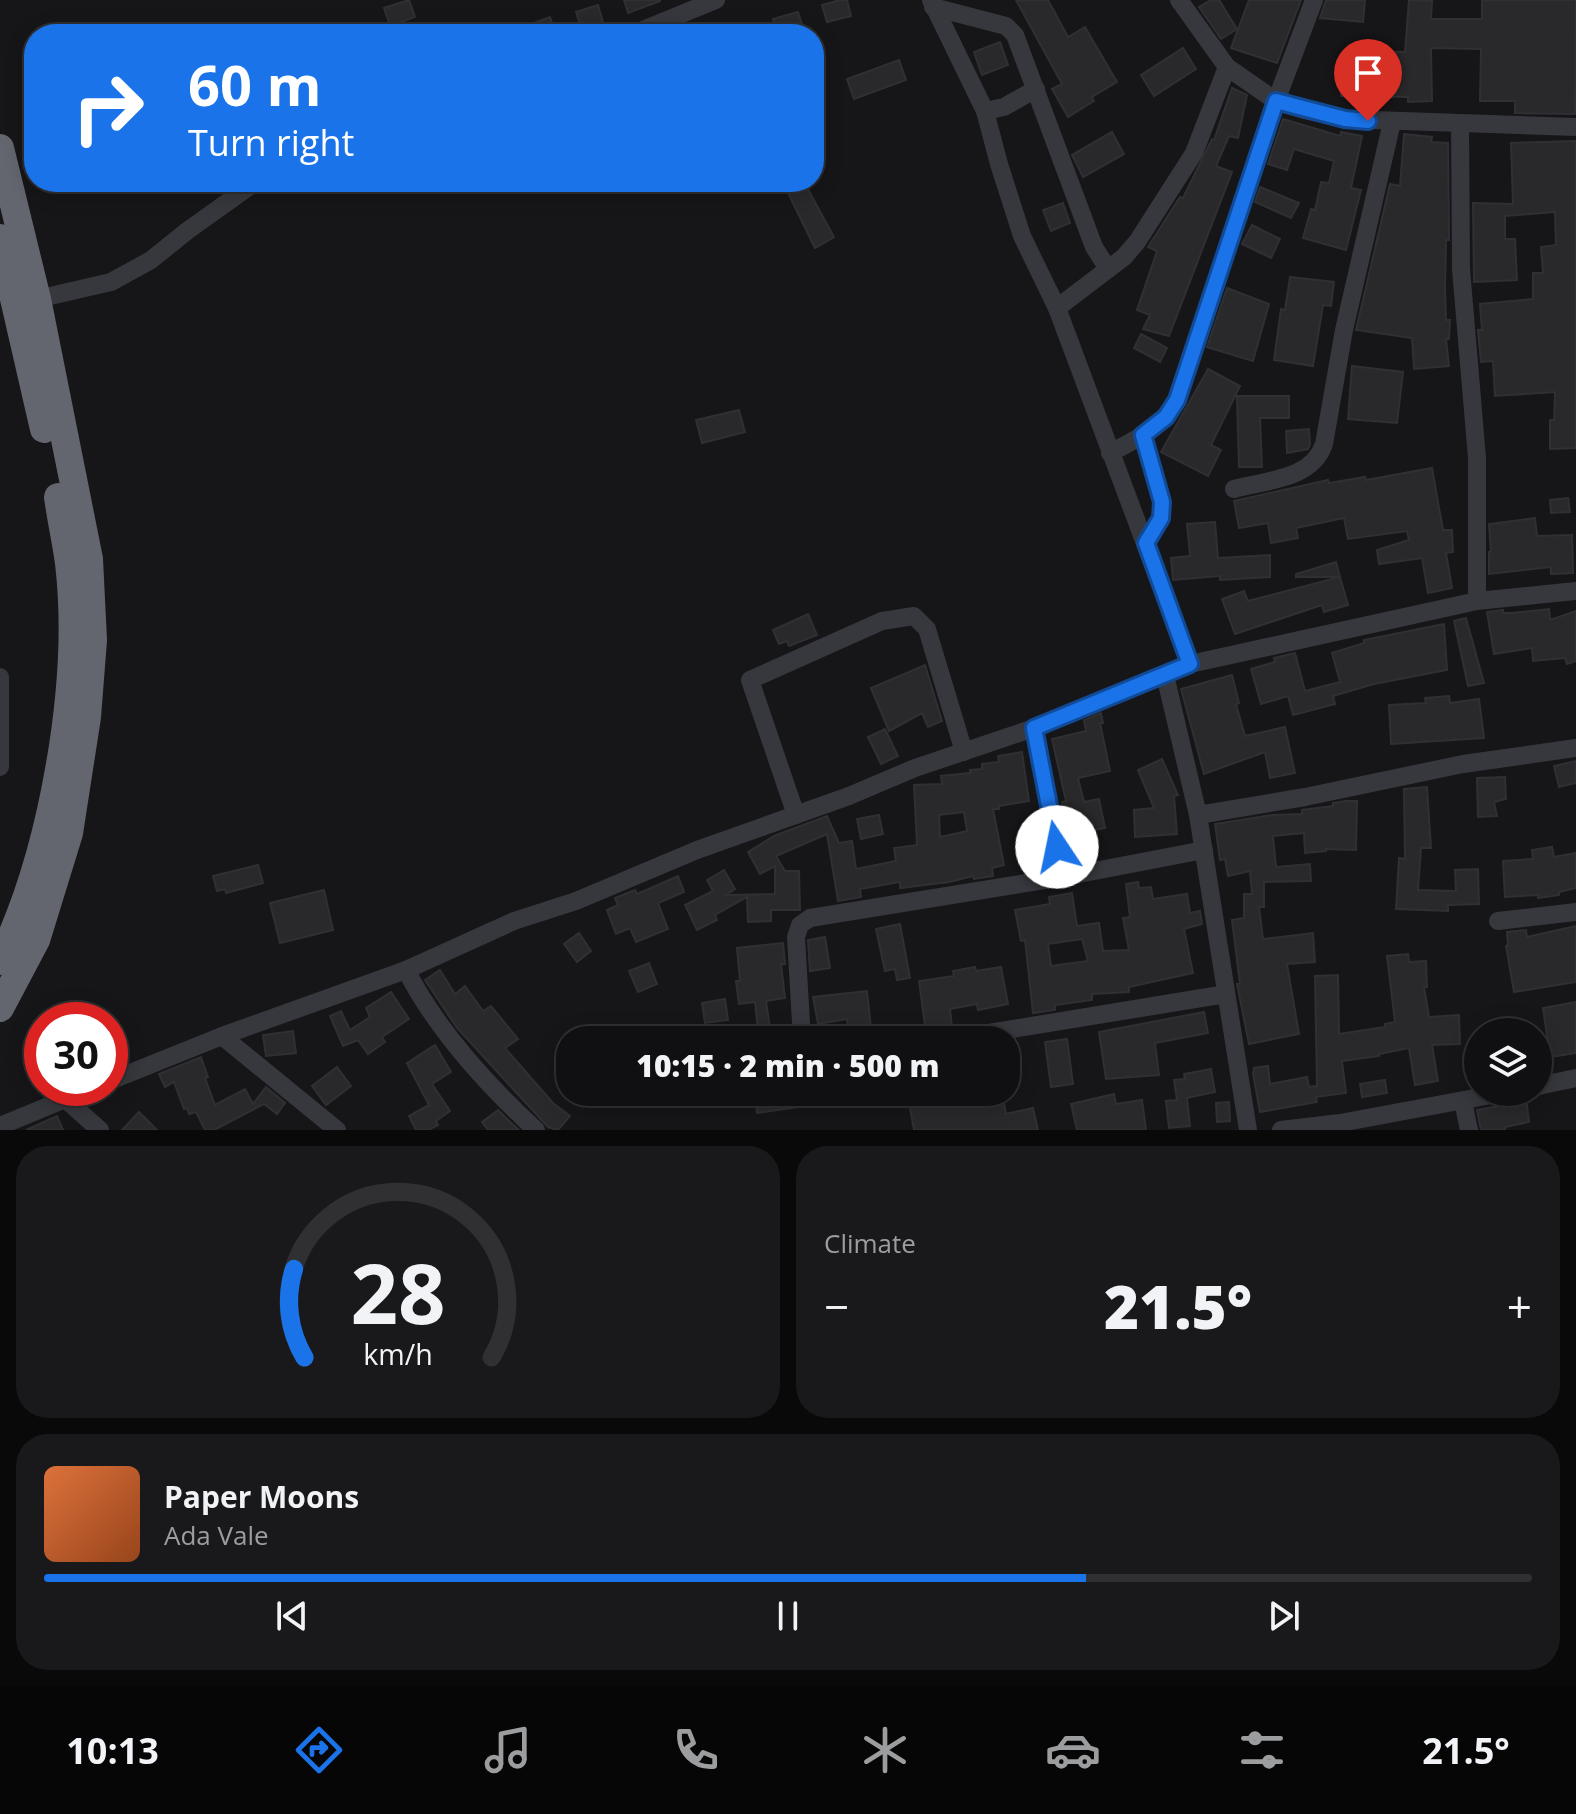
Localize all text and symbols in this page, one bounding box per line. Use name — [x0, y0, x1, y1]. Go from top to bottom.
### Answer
pin — [1334, 39, 1402, 121]
text: 60 m — [188, 46, 322, 122]
icon: arrive — [1346, 51, 1390, 95]
icon: right — [56, 56, 160, 160]
text: Turn right — [188, 118, 354, 167]
position arrow — [1015, 805, 1099, 889]
speed limit sign: 30 — [24, 1002, 128, 1106]
map controls — [1464, 1018, 1552, 1106]
button: layers — [1464, 1018, 1552, 1106]
text: 10:15 · 2 min · 500 m — [636, 1045, 940, 1086]
text: Climate — [824, 1225, 916, 1261]
text: 28 — [350, 1235, 446, 1348]
text: 21.5° — [1104, 1265, 1252, 1347]
text: − — [824, 1276, 849, 1336]
text: + — [1507, 1276, 1532, 1336]
text: km/h — [363, 1334, 433, 1373]
text: Paper Moons — [164, 1476, 359, 1517]
text: Ada Vale — [164, 1517, 269, 1553]
icon: previous — [270, 1594, 314, 1638]
icon: pause — [766, 1594, 810, 1638]
icon: next — [1262, 1594, 1306, 1638]
icon: directions — [291, 1722, 347, 1778]
icon: music — [480, 1722, 536, 1778]
icon: phone — [668, 1722, 724, 1778]
icon: climate — [857, 1722, 913, 1778]
icon: car — [1045, 1722, 1101, 1778]
icon: filters — [1234, 1722, 1290, 1778]
text: 10:13 — [66, 1726, 159, 1775]
text: 21.5° — [1422, 1726, 1510, 1775]

